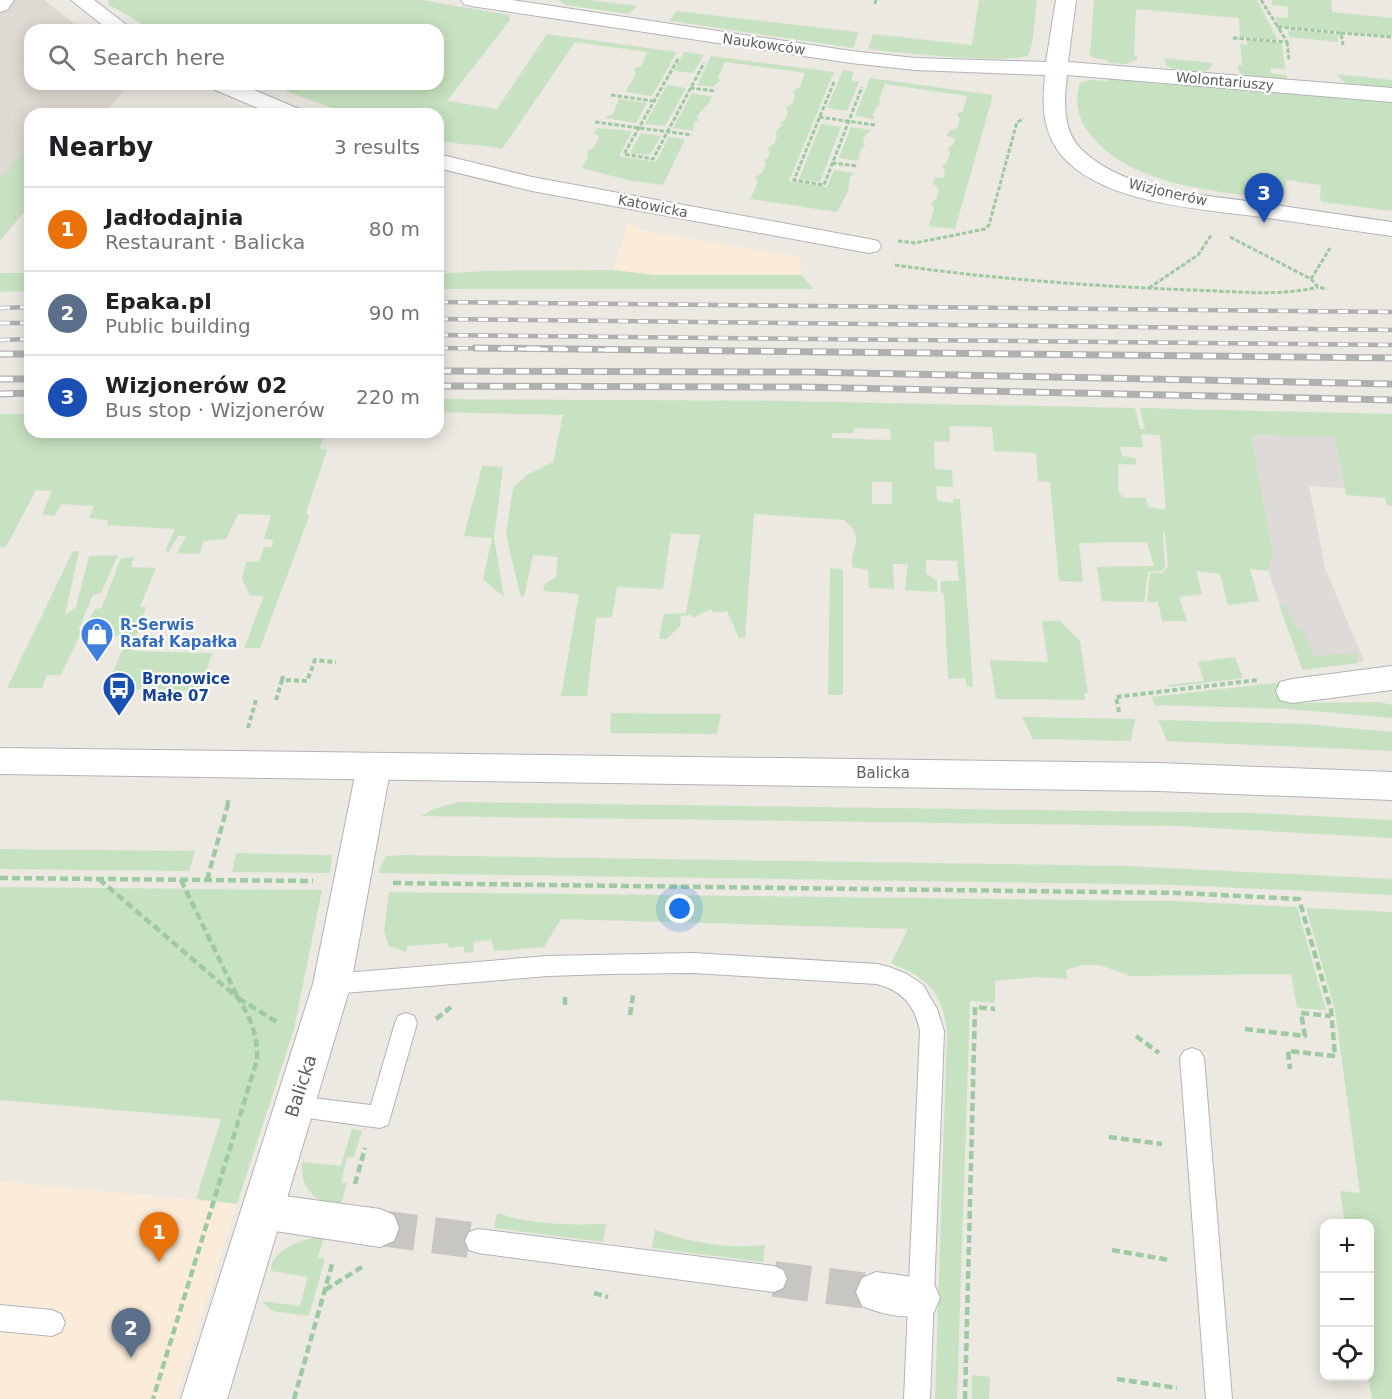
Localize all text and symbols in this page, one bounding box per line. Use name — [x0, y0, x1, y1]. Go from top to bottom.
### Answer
search box — [24, 24, 444, 90]
street label: Naukowców — [722, 30, 806, 58]
icon: search — [45, 41, 78, 74]
text: Search here — [93, 45, 225, 70]
street label: Wolontariuszy — [1175, 69, 1275, 93]
text: Nearby — [48, 132, 153, 162]
text: 3 results — [334, 135, 420, 159]
pin: 3 — [1244, 174, 1284, 223]
street label: Wizjonerów — [1127, 175, 1209, 209]
street label: Katowicka — [617, 191, 689, 221]
text: Jadłodajnia — [105, 205, 243, 230]
text: 1 — [61, 217, 74, 241]
text: 80 m — [369, 217, 420, 241]
text: Restaurant · Balicka — [105, 230, 305, 254]
text: Epaka.pl — [105, 289, 212, 314]
text: 2 — [61, 301, 74, 325]
text: 90 m — [369, 301, 420, 325]
text: Public building — [105, 314, 251, 338]
text: Wizjonerów 02 — [105, 373, 287, 398]
text: 3 — [61, 385, 74, 409]
text: 220 m — [356, 385, 420, 409]
text: Bus stop · Wizjonerów — [105, 398, 325, 422]
shop icon: R-Serwis Rafał Kapałka — [79, 616, 115, 663]
place label: R-Serwis Rafał Kapałka — [120, 616, 237, 651]
bus stop icon: Bronowice Małe 07 — [101, 670, 137, 717]
place label: Bronowice Małe 07 — [142, 670, 230, 705]
street label: Balicka — [856, 764, 910, 782]
your location — [665, 894, 694, 923]
street label: Balicka — [281, 1052, 320, 1120]
pin: 1 — [140, 1212, 178, 1262]
map controls — [1320, 1219, 1374, 1381]
button: + — [1320, 1219, 1374, 1273]
button: − — [1320, 1273, 1374, 1327]
pin: 2 — [112, 1308, 150, 1358]
button: locate — [1320, 1327, 1374, 1381]

